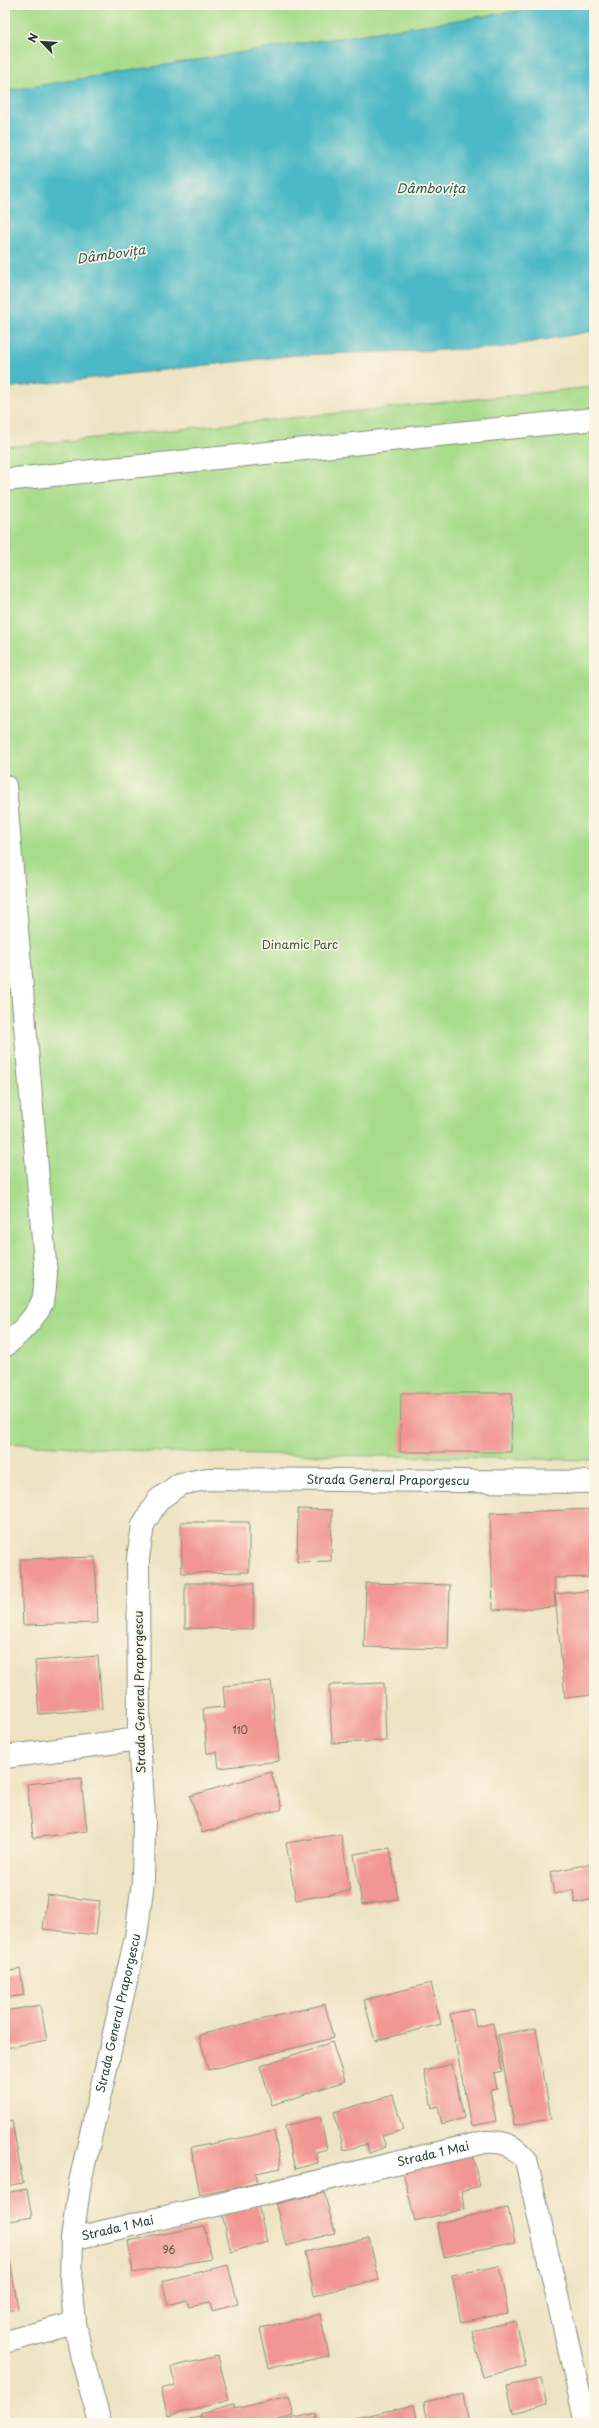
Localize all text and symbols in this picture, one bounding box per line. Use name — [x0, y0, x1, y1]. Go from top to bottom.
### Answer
north arrow — [22, 22, 62, 62]
text: N — [23, 30, 42, 45]
water label: Dâmbovița — [397, 178, 466, 197]
water label: Dâmbovița — [75, 239, 147, 268]
park label: Dinamic Parc — [262, 935, 338, 953]
street label: Strada General Praporgescu — [306, 1470, 470, 1489]
street label: Strada General Praporgescu — [129, 1610, 149, 1774]
house number: 110 — [232, 1722, 248, 1737]
street label: Strada General Praporgescu — [91, 1932, 145, 2095]
street label: Strada 1 Mai — [395, 2136, 471, 2170]
street label: Strada 1 Mai — [80, 2210, 155, 2244]
house number: 96 — [163, 2242, 175, 2257]

